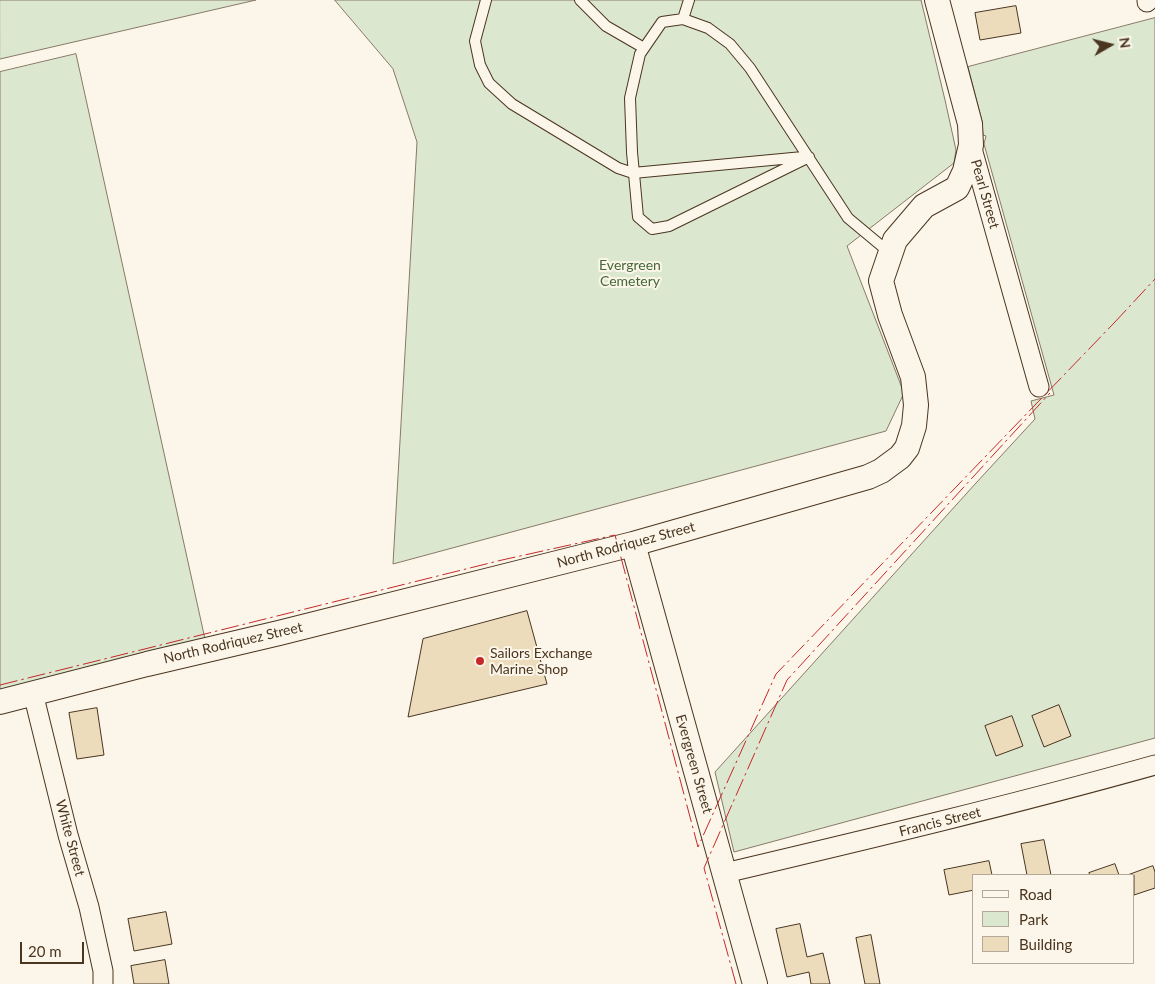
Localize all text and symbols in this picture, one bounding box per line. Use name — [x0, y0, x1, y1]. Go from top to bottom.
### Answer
north arrow — [1085, 20, 1135, 70]
text: N — [1116, 36, 1135, 49]
street label: Pearl Street — [967, 157, 1003, 231]
park label: Evergreen Cemetery — [599, 257, 661, 290]
street label: North Rodriquez Street — [555, 518, 697, 572]
street label: North Rodriquez Street — [162, 619, 304, 667]
place label: Sailors Exchange Marine Shop — [490, 645, 592, 678]
marker: Sailors Exchange Marine Shop — [474, 655, 486, 667]
street label: Evergreen Street — [672, 713, 716, 815]
street label: White Street — [52, 798, 88, 878]
street label: Francis Street — [897, 804, 983, 840]
legend — [972, 874, 1135, 964]
text: Road — [1019, 885, 1052, 903]
text: Park — [1019, 910, 1048, 928]
scale bar — [22, 932, 86, 964]
text: Building — [1019, 935, 1072, 953]
text: 20 m — [28, 942, 62, 960]

